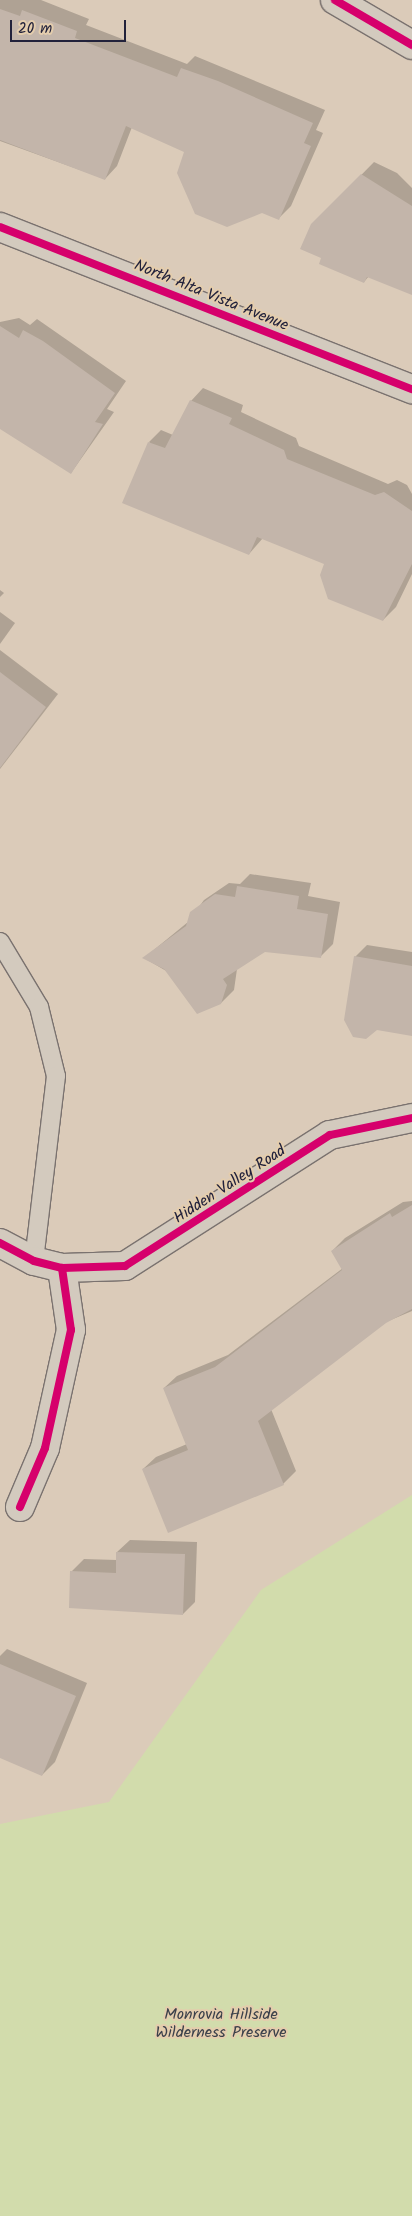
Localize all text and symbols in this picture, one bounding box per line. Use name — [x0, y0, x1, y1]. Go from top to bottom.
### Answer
scale bar — [12, 10, 129, 42]
text: 20 m — [18, 17, 52, 41]
street label: North Alta Vista Avenue — [131, 256, 291, 336]
street label: Hidden Valley Road — [170, 1142, 290, 1228]
park label: Monrovia Hillside Wilderness Preserve — [156, 2005, 286, 2043]

